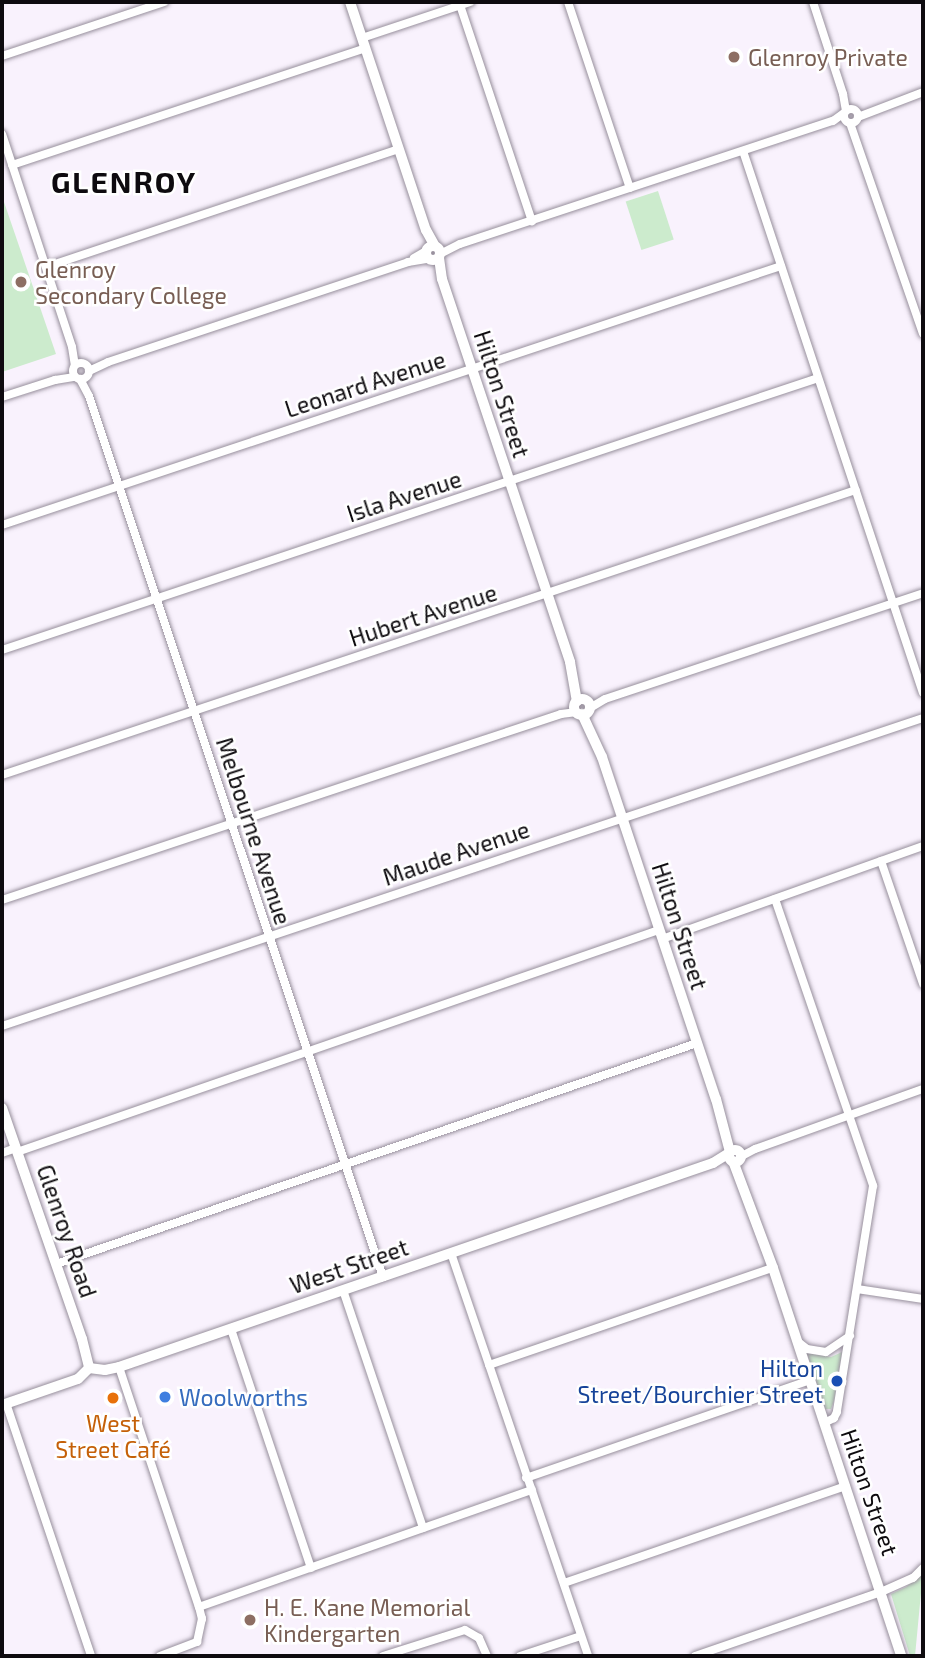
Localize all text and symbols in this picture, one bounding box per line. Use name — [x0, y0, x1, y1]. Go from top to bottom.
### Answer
place label: Glenroy Private — [748, 43, 908, 71]
marker: Glenroy Private — [726, 49, 742, 65]
district label: GLENROY — [52, 163, 196, 199]
place label: Glenroy Secondary College — [35, 255, 227, 309]
marker: Glenroy Secondary College — [13, 274, 29, 290]
street label: Hilton Street — [468, 327, 536, 461]
street label: Leonard Avenue — [281, 345, 449, 423]
street label: Isla Avenue — [343, 464, 465, 528]
street label: Hubert Avenue — [345, 578, 501, 652]
street label: Melbourne Avenue — [211, 734, 297, 928]
street label: Maude Avenue — [379, 815, 533, 891]
street label: Hilton Street — [646, 859, 714, 993]
street label: Glenroy Road — [31, 1161, 103, 1301]
street label: West Street — [286, 1233, 412, 1299]
place label: Hilton Street/Bourchier Street — [577, 1354, 823, 1408]
marker: Hilton Street/Bourchier Street — [829, 1373, 845, 1389]
place label: Woolworths — [179, 1383, 308, 1411]
marker: Woolworths — [157, 1389, 173, 1405]
marker: West Street Café — [105, 1390, 121, 1406]
place label: West Street Café — [55, 1409, 171, 1463]
street label: Hilton Street — [835, 1425, 905, 1559]
place label: H. E. Kane Memorial Kindergarten — [264, 1593, 470, 1647]
marker: H. E. Kane Memorial Kindergarten — [242, 1612, 258, 1628]

